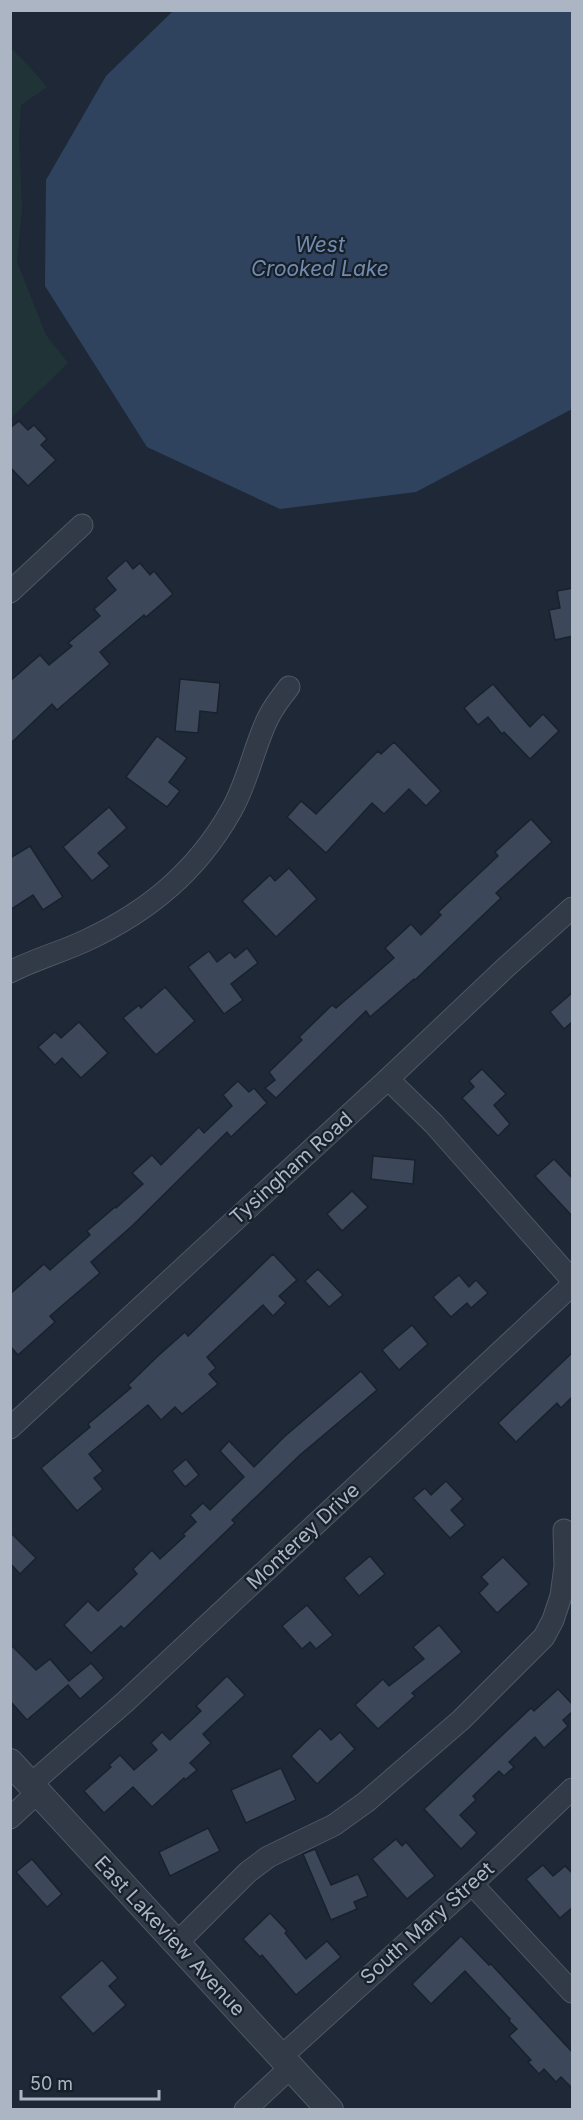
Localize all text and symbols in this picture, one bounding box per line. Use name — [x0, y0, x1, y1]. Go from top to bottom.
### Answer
water label: West Crooked Lake — [251, 232, 389, 281]
street label: Tysingham Road — [225, 1107, 357, 1229]
street label: Monterey Drive — [242, 1478, 364, 1594]
street label: East Lakeview Avenue — [90, 1851, 250, 2021]
street label: South Mary Street — [355, 1857, 499, 1989]
scale bar — [21, 2063, 159, 2101]
text: 50 m — [30, 2073, 73, 2094]

